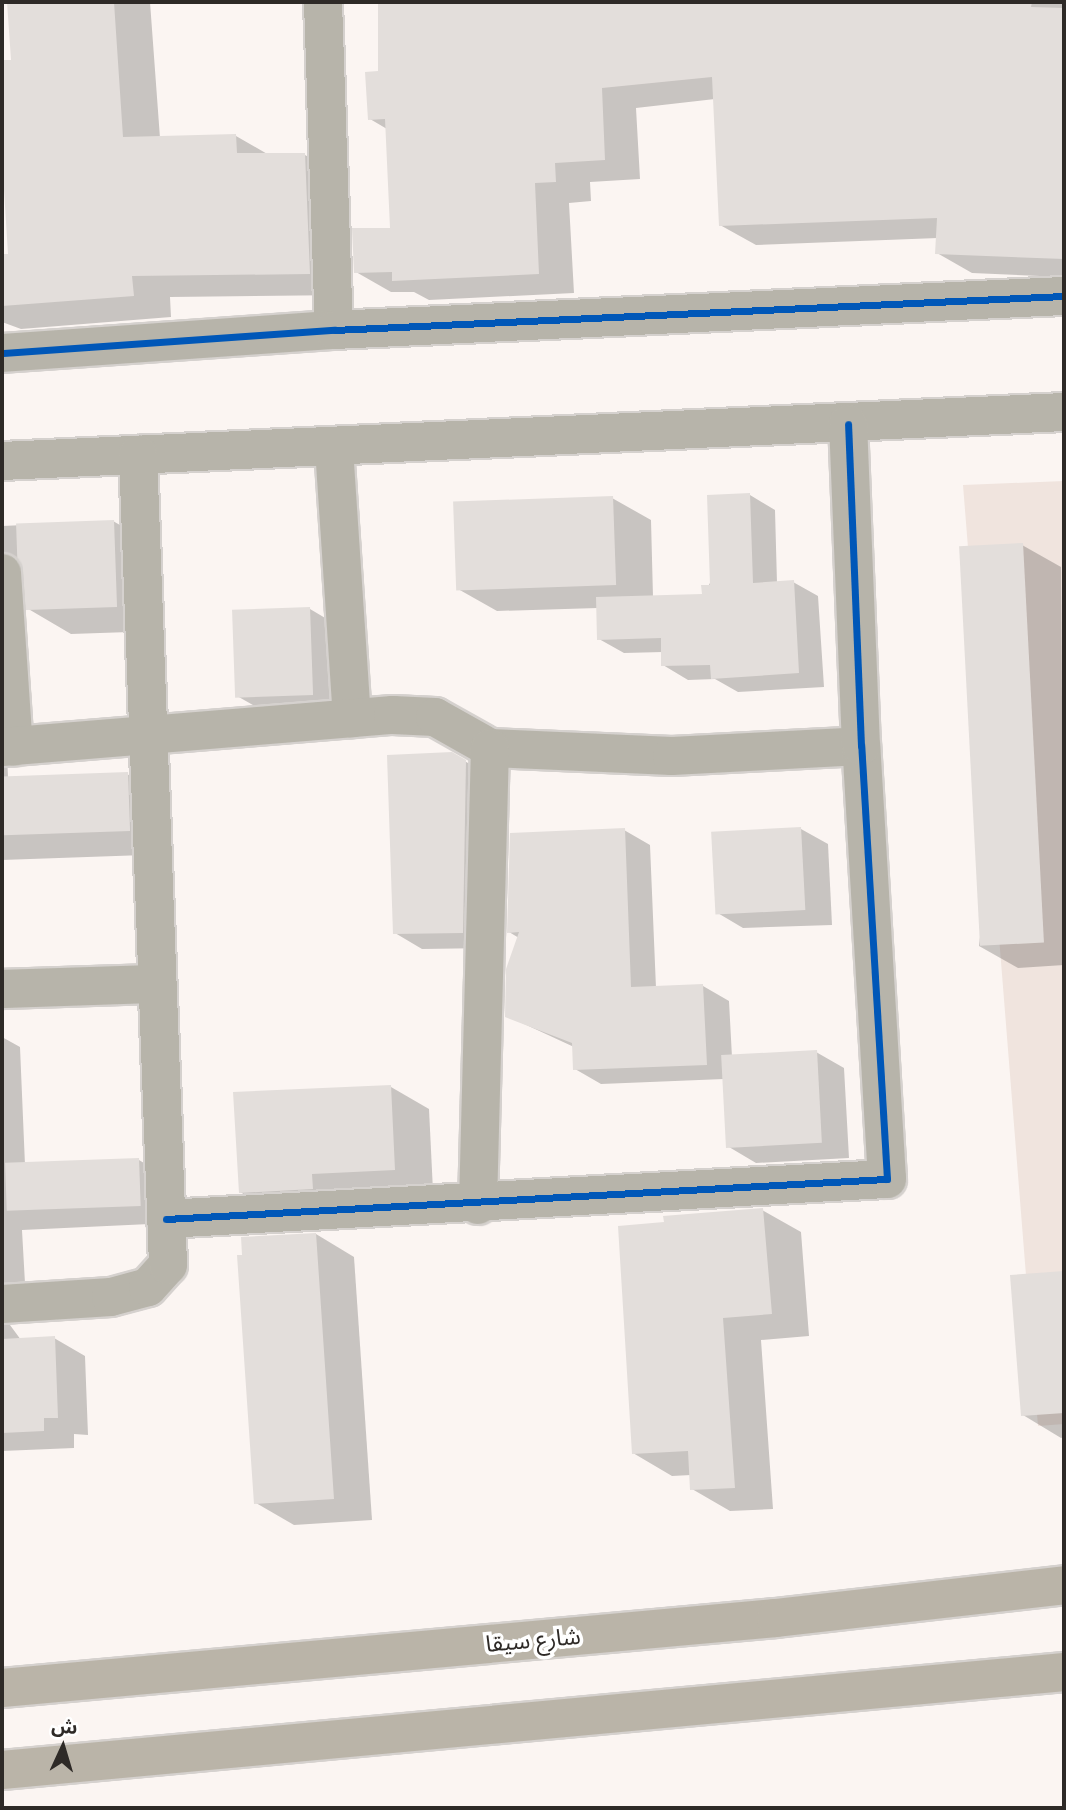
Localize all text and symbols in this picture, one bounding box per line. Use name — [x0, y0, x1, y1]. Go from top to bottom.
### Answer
street label: شارع سيقا — [484, 1622, 582, 1658]
north arrow — [28, 1712, 98, 1782]
text: ش — [51, 1714, 78, 1738]

